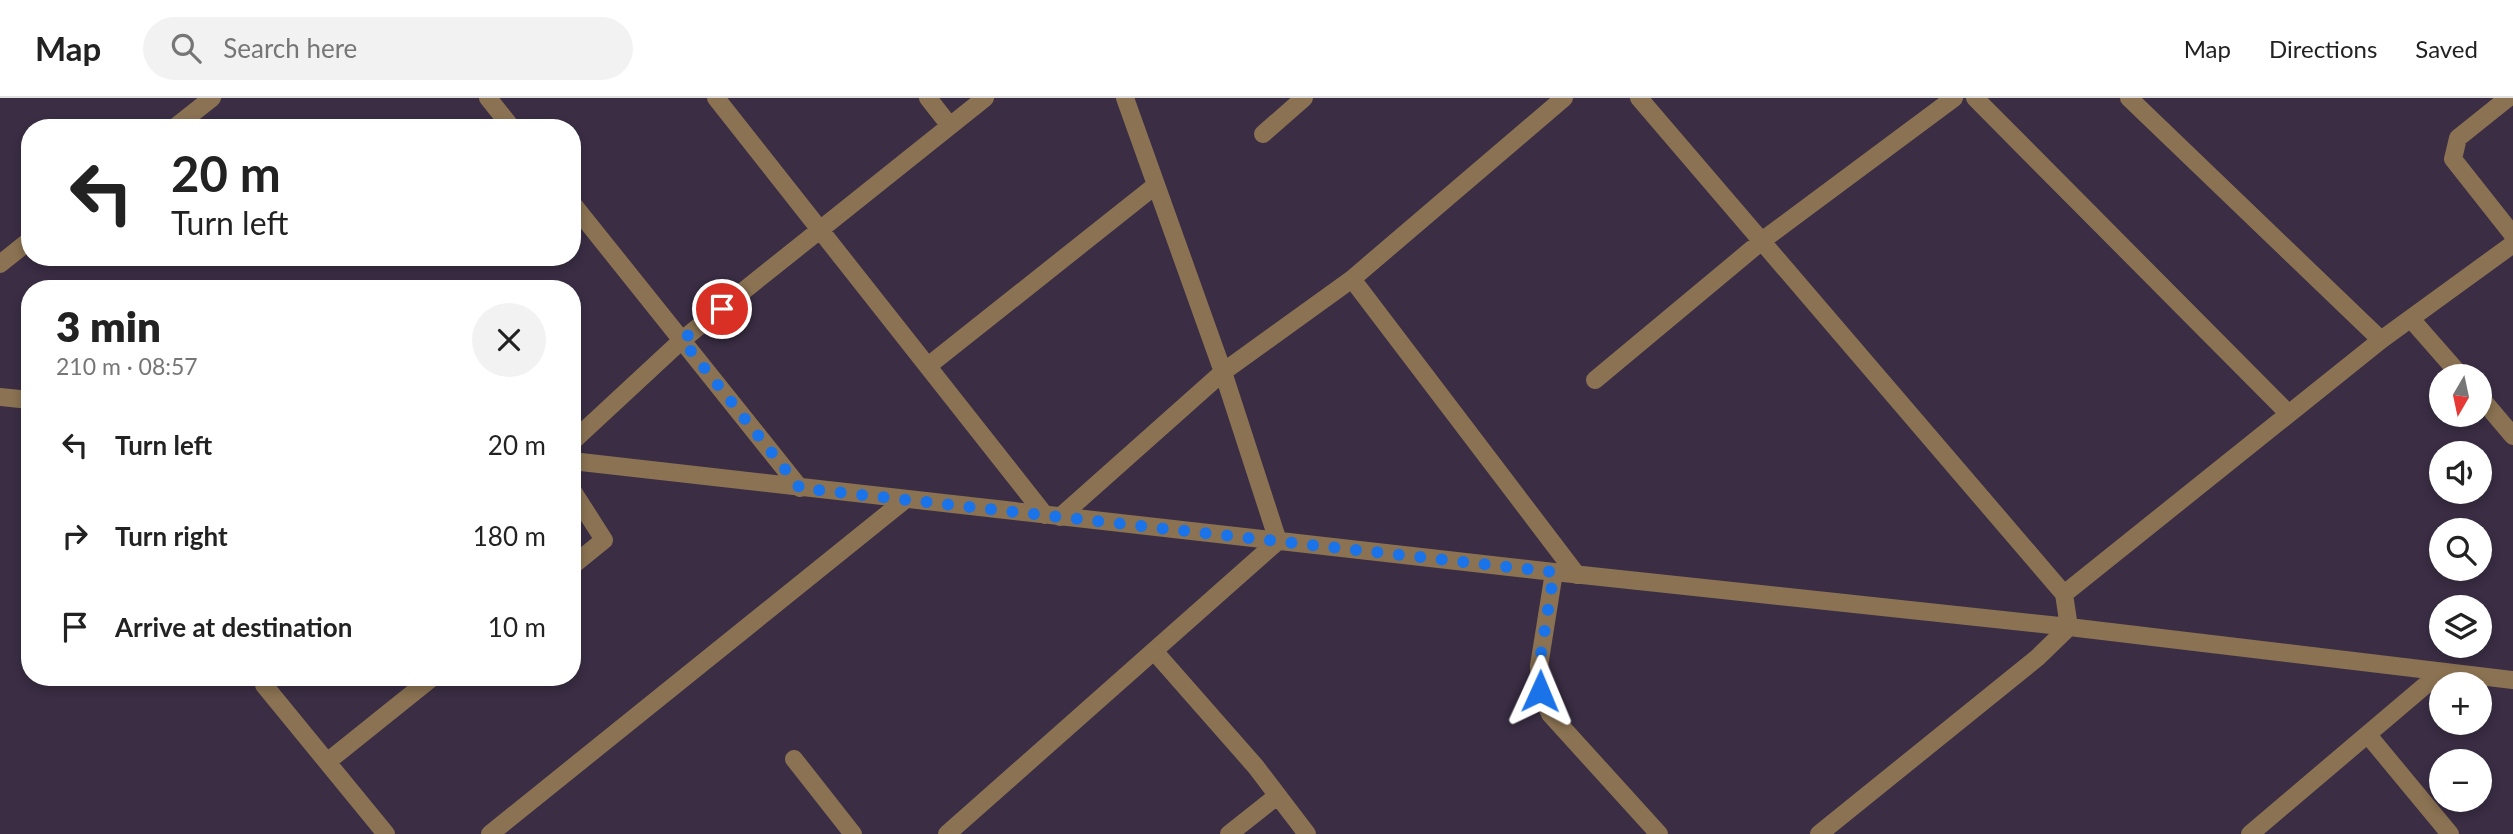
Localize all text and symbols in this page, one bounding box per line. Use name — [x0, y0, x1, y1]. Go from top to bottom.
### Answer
search box — [143, 17, 633, 80]
text: Map — [35, 28, 101, 68]
icon: search — [167, 29, 205, 67]
text: Search here — [223, 32, 357, 64]
text: Map — [2184, 34, 2231, 63]
text: Directions — [2269, 34, 2377, 63]
text: Saved — [2415, 34, 2478, 63]
text: 20 m — [171, 144, 281, 202]
icon: left — [56, 147, 147, 238]
text: Turn left — [171, 203, 288, 242]
pin — [692, 279, 752, 339]
icon: arrive — [703, 290, 741, 328]
text: 3 min — [56, 301, 161, 351]
button: close — [472, 303, 546, 377]
text: 210 m · 08:57 — [56, 352, 198, 380]
north arrow — [2429, 364, 2492, 427]
map controls — [2429, 364, 2492, 812]
icon: left — [56, 426, 94, 464]
text: Turn left — [115, 429, 212, 461]
text: 20 m — [488, 429, 546, 461]
button: sound — [2429, 441, 2492, 504]
icon: right — [56, 517, 94, 555]
button: search — [2429, 518, 2492, 581]
text: Turn right — [115, 520, 228, 552]
text: 180 m — [473, 520, 546, 552]
button: layers — [2429, 595, 2492, 658]
icon: arrive — [56, 608, 94, 646]
text: Arrive at destination — [115, 611, 352, 643]
text: 10 m — [488, 611, 546, 643]
position arrow — [1503, 654, 1577, 728]
button: + — [2429, 672, 2492, 735]
button: − — [2429, 749, 2492, 812]

